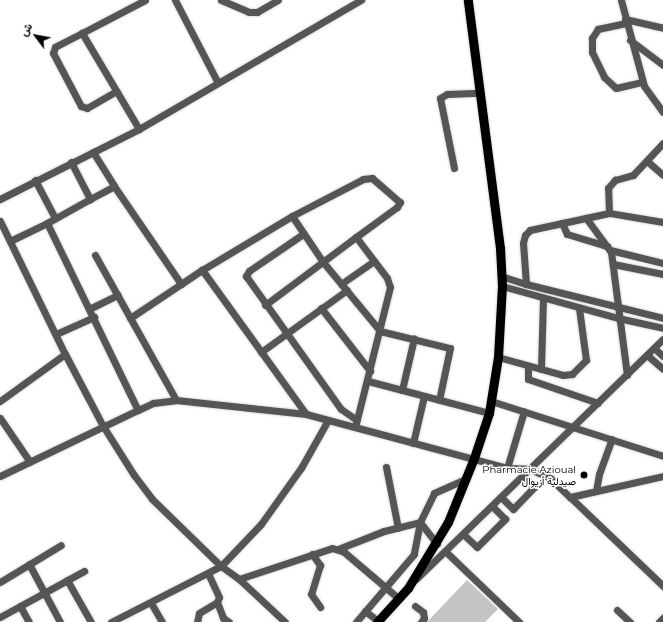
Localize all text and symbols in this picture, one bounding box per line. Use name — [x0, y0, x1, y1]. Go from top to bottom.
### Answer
north arrow — [16, 16, 56, 56]
text: ش — [16, 20, 35, 39]
place label: Pharmacie Azioual صيدلية أزيوال — [482, 463, 576, 486]
marker: Pharmacie Azioual صيدلية أزيوال — [579, 470, 589, 480]

